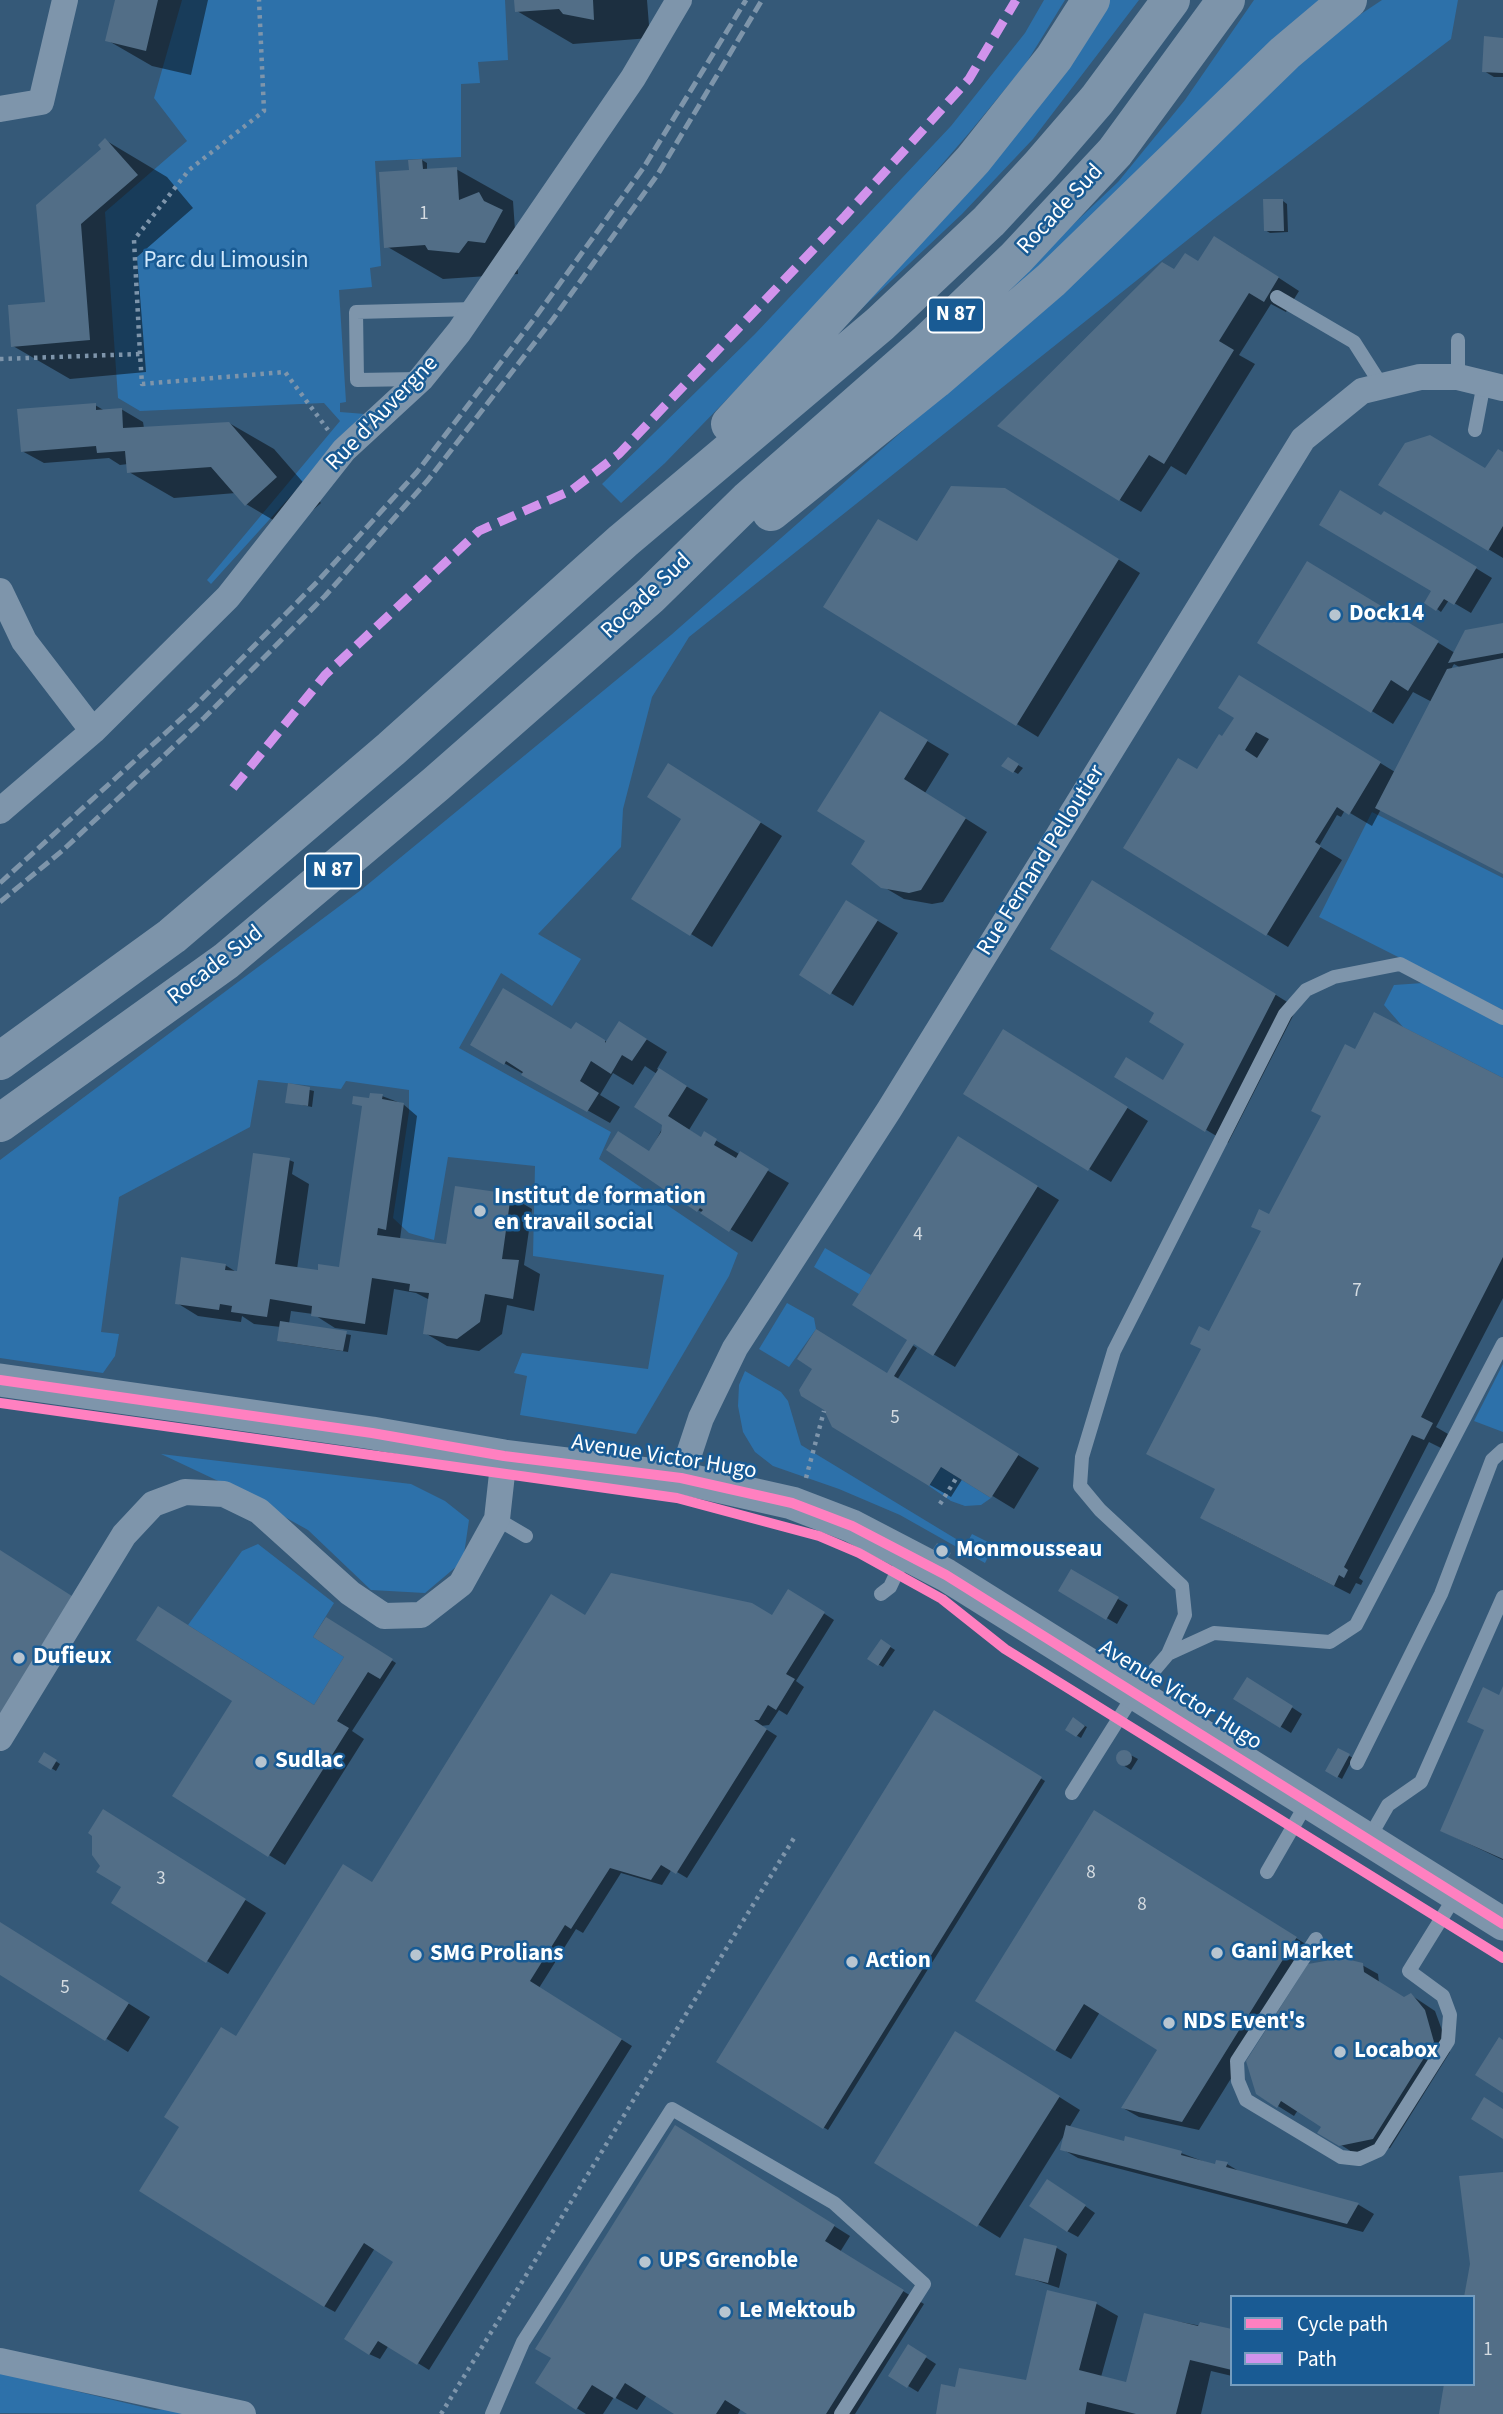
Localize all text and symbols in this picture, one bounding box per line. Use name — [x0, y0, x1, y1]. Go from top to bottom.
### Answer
street label: Rocade Sud — [1012, 159, 1110, 261]
house number: 1 — [419, 204, 429, 226]
park label: Parc du Limousin — [143, 248, 309, 276]
road number: N 87 — [928, 298, 984, 332]
street label: Rue d'Auvergne — [321, 351, 445, 477]
street label: Rocade Sud — [596, 548, 698, 646]
place label: Dock14 — [1349, 601, 1424, 629]
marker: Dock14 — [1327, 607, 1343, 623]
street label: Rue Fernand Pelloutier — [972, 761, 1112, 961]
road number: N 87 — [305, 854, 361, 888]
street label: Rocade Sud — [163, 920, 269, 1012]
place label: Institut de formation en travail social — [494, 1184, 706, 1238]
marker: Institut de formation en travail social — [472, 1203, 488, 1219]
house number: 4 — [913, 1225, 923, 1247]
house number: 7 — [1352, 1281, 1362, 1303]
house number: 5 — [890, 1408, 900, 1430]
street label: Avenue Victor Hugo — [569, 1430, 759, 1486]
place label: Monmousseau — [956, 1537, 1102, 1565]
marker: Monmousseau — [934, 1543, 950, 1559]
street label: Avenue Victor Hugo — [1093, 1635, 1267, 1757]
place label: Dufieux — [33, 1644, 112, 1672]
marker: Dufieux — [11, 1650, 27, 1666]
place label: Sudlac — [275, 1748, 343, 1776]
marker: Sudlac — [253, 1754, 269, 1770]
house number: 8 — [1086, 1863, 1096, 1885]
house number: 3 — [156, 1869, 166, 1891]
house number: 8 — [1137, 1895, 1147, 1917]
place label: Gani Market — [1231, 1939, 1353, 1967]
place label: SMG Prolians — [430, 1941, 563, 1969]
marker: Gani Market — [1209, 1945, 1225, 1961]
marker: SMG Prolians — [408, 1947, 424, 1963]
place label: Action — [866, 1948, 931, 1976]
marker: Action — [844, 1954, 860, 1970]
house number: 5 — [60, 1978, 70, 2000]
place label: NDS Event's — [1183, 2009, 1305, 2037]
marker: NDS Event's — [1161, 2015, 1177, 2031]
place label: Locabox — [1354, 2038, 1438, 2066]
marker: Locabox — [1332, 2044, 1348, 2060]
place label: UPS Grenoble — [659, 2248, 798, 2276]
marker: UPS Grenoble — [637, 2254, 653, 2270]
legend — [1230, 2295, 1475, 2386]
place label: Le Mektoub — [739, 2298, 856, 2326]
marker: Le Mektoub — [717, 2304, 733, 2320]
text: Cycle path — [1297, 2309, 1388, 2339]
house number: 1 — [1483, 2340, 1493, 2362]
text: Path — [1297, 2344, 1337, 2374]

